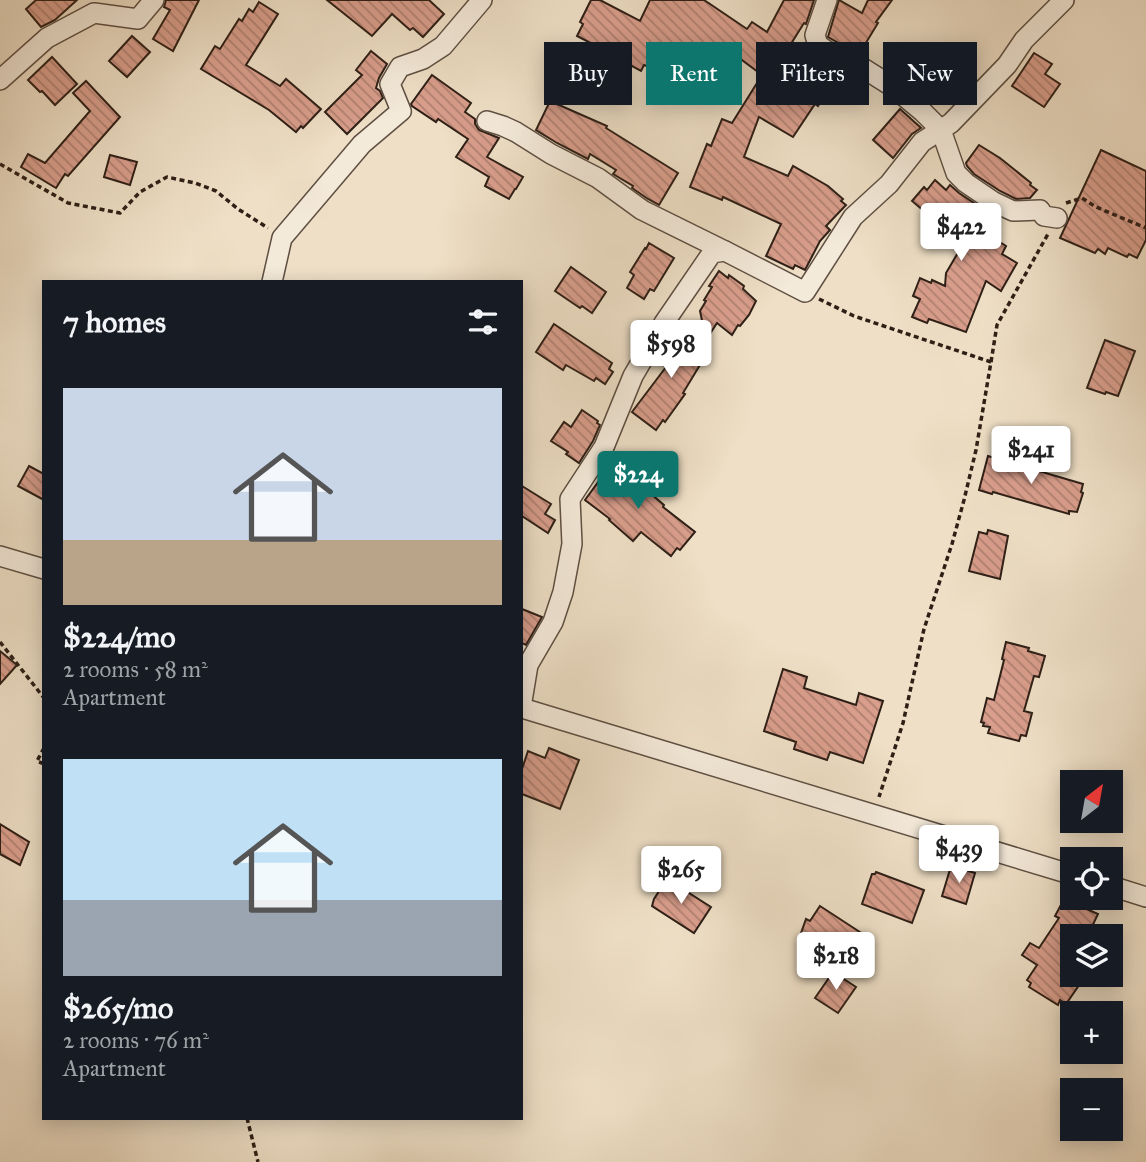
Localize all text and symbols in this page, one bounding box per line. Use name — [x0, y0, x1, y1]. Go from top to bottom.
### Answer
chip: Buy — [544, 42, 632, 105]
chip: Rent — [646, 42, 742, 105]
chip: Filters — [756, 42, 869, 105]
chip: New — [883, 42, 977, 105]
pin: $422 — [920, 204, 1002, 263]
text: $422 — [936, 212, 986, 240]
icon: filters — [464, 303, 502, 341]
text: 7 homes — [63, 304, 166, 340]
pin: $598 — [630, 320, 712, 380]
text: $598 — [646, 329, 696, 357]
pin: $241 — [990, 426, 1072, 486]
icon: home — [220, 434, 346, 560]
text: $241 — [1007, 435, 1055, 463]
pin: $224 — [597, 452, 679, 511]
text: $224 — [613, 460, 663, 488]
text: $224/mo — [63, 619, 176, 655]
text: 2 rooms · 58 m² — [63, 655, 208, 683]
text: Apartment — [63, 683, 166, 711]
north arrow — [1060, 770, 1124, 833]
map controls — [1060, 770, 1123, 1141]
icon: home — [220, 805, 346, 931]
pin: $439 — [918, 826, 1000, 885]
text: $439 — [935, 834, 983, 862]
pin: $265 — [640, 846, 722, 906]
button: locate — [1060, 847, 1123, 910]
text: $265 — [657, 855, 705, 883]
button: layers — [1060, 924, 1123, 987]
pin: $218 — [795, 932, 877, 992]
text: $218 — [813, 941, 859, 969]
text: $265/mo — [63, 990, 173, 1026]
button: + — [1060, 1001, 1123, 1064]
text: 2 rooms · 76 m² — [63, 1026, 209, 1054]
text: Apartment — [63, 1054, 166, 1082]
button: − — [1060, 1078, 1123, 1141]

